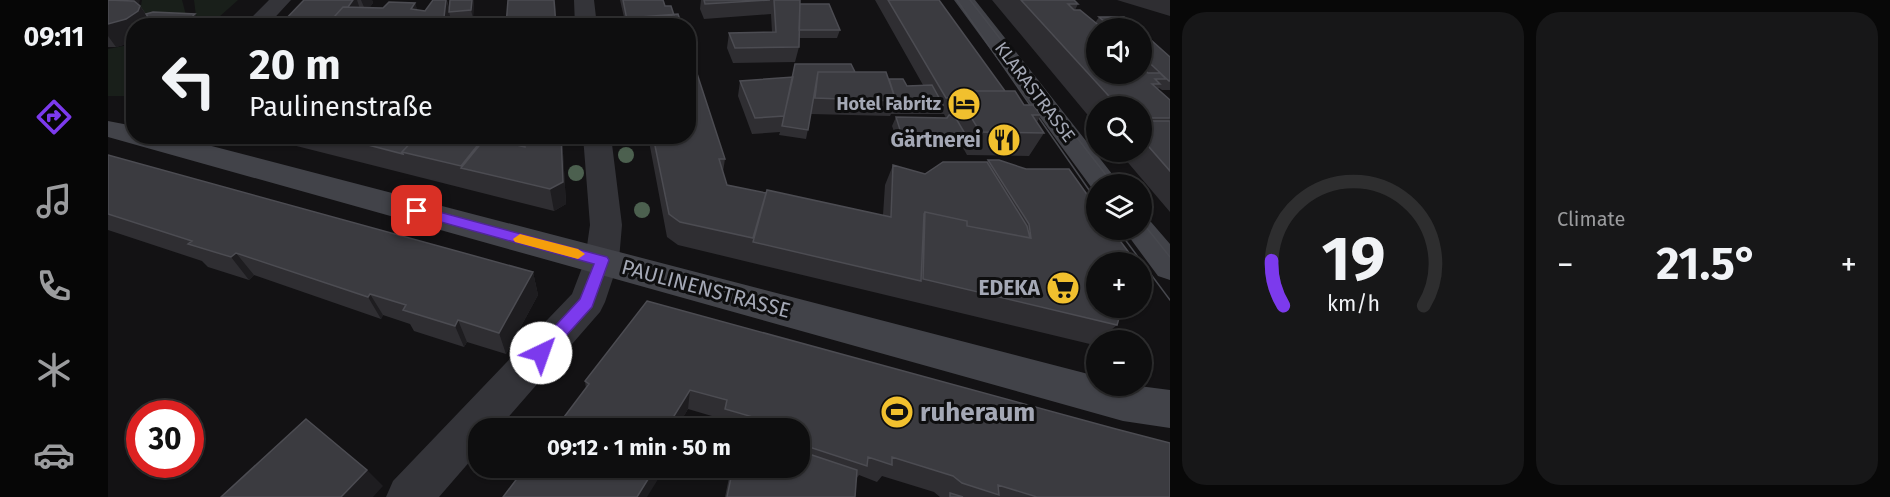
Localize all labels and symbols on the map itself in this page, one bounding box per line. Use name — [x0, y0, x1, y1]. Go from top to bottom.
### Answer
street label: KLARASTRASSE — [990, 37, 1080, 147]
hotel icon: Hotel Fabritz — [946, 86, 982, 122]
place label: Hotel Fabritz — [837, 93, 941, 115]
restaurant icon: Gärtnerei — [986, 122, 1022, 158]
place label: Gärtnerei — [890, 127, 981, 153]
pin — [391, 185, 442, 236]
street label: PAULINENSTRASSE — [619, 254, 793, 324]
supermarket icon: EDEKA — [1045, 270, 1081, 306]
place label: EDEKA — [979, 275, 1041, 301]
position arrow — [509, 321, 573, 385]
sports icon: ruheraum — [879, 394, 915, 430]
place label: ruheraum — [920, 397, 1035, 428]
speed limit sign: 30 — [126, 400, 204, 478]

